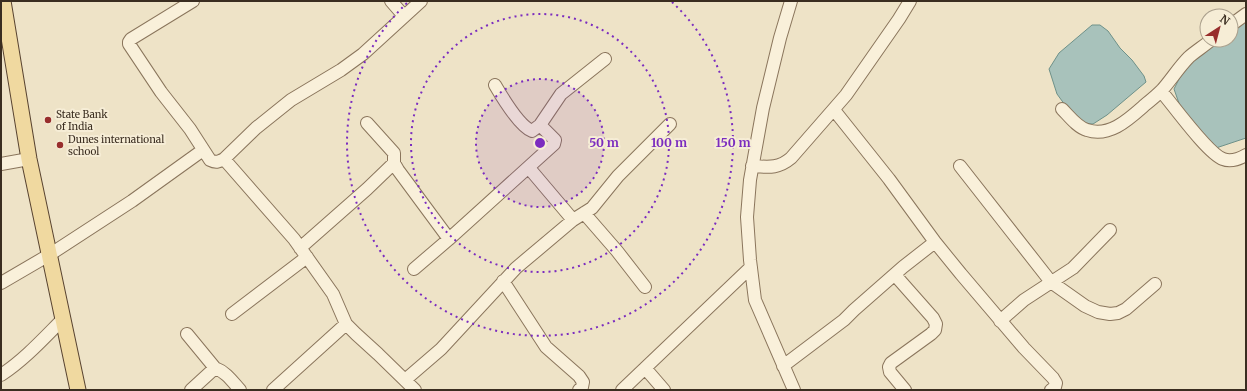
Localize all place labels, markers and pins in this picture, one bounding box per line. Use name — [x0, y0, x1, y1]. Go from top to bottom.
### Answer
place label: State Bank of India — [56, 108, 108, 133]
marker: State Bank of India — [43, 115, 53, 125]
place label: Dunes international school — [68, 133, 164, 158]
centre of rings — [533, 136, 547, 150]
marker: Dunes international school — [55, 140, 65, 150]

